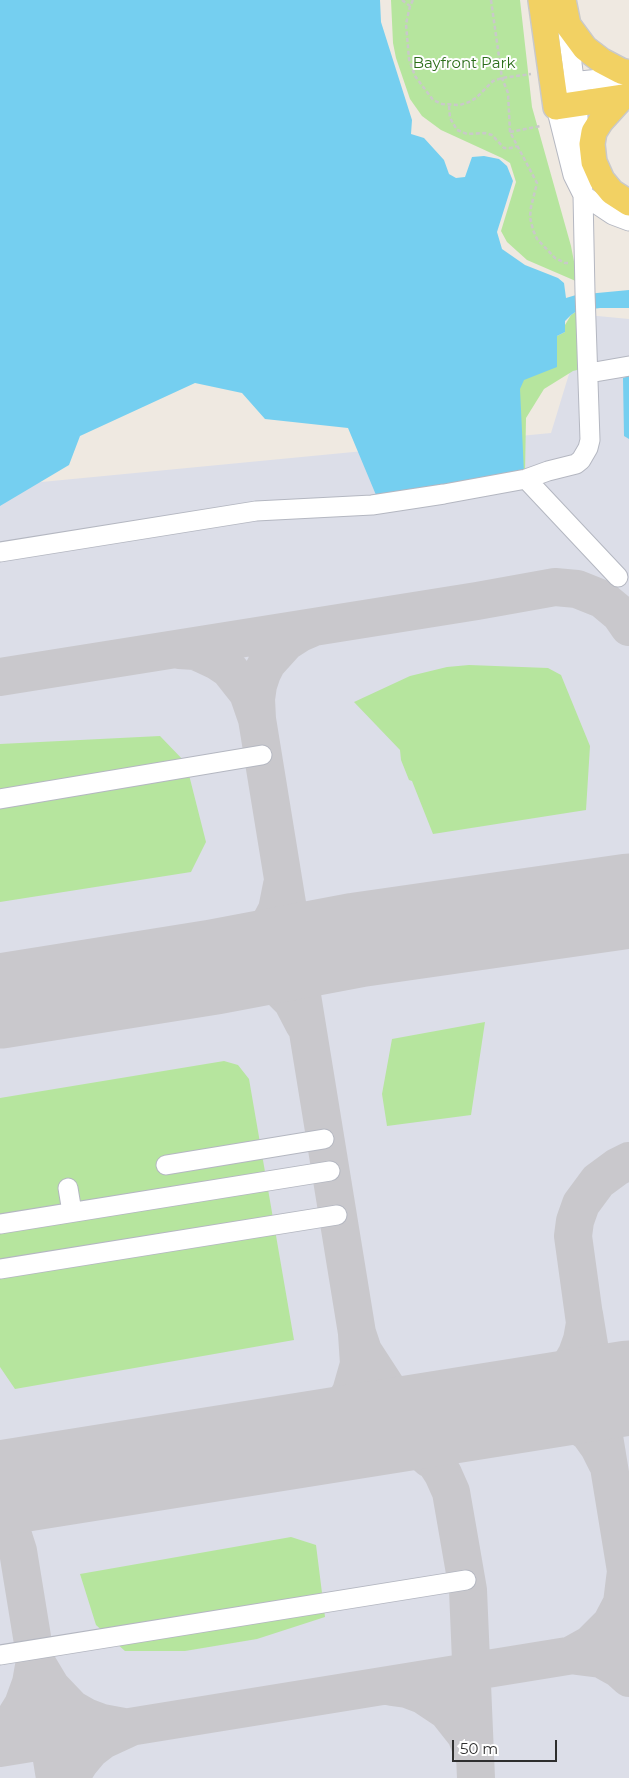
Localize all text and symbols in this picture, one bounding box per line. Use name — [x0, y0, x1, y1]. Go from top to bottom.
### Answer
park label: Bayfront Park — [413, 55, 515, 73]
scale bar — [454, 1730, 559, 1762]
text: 50 m — [460, 1739, 498, 1758]

